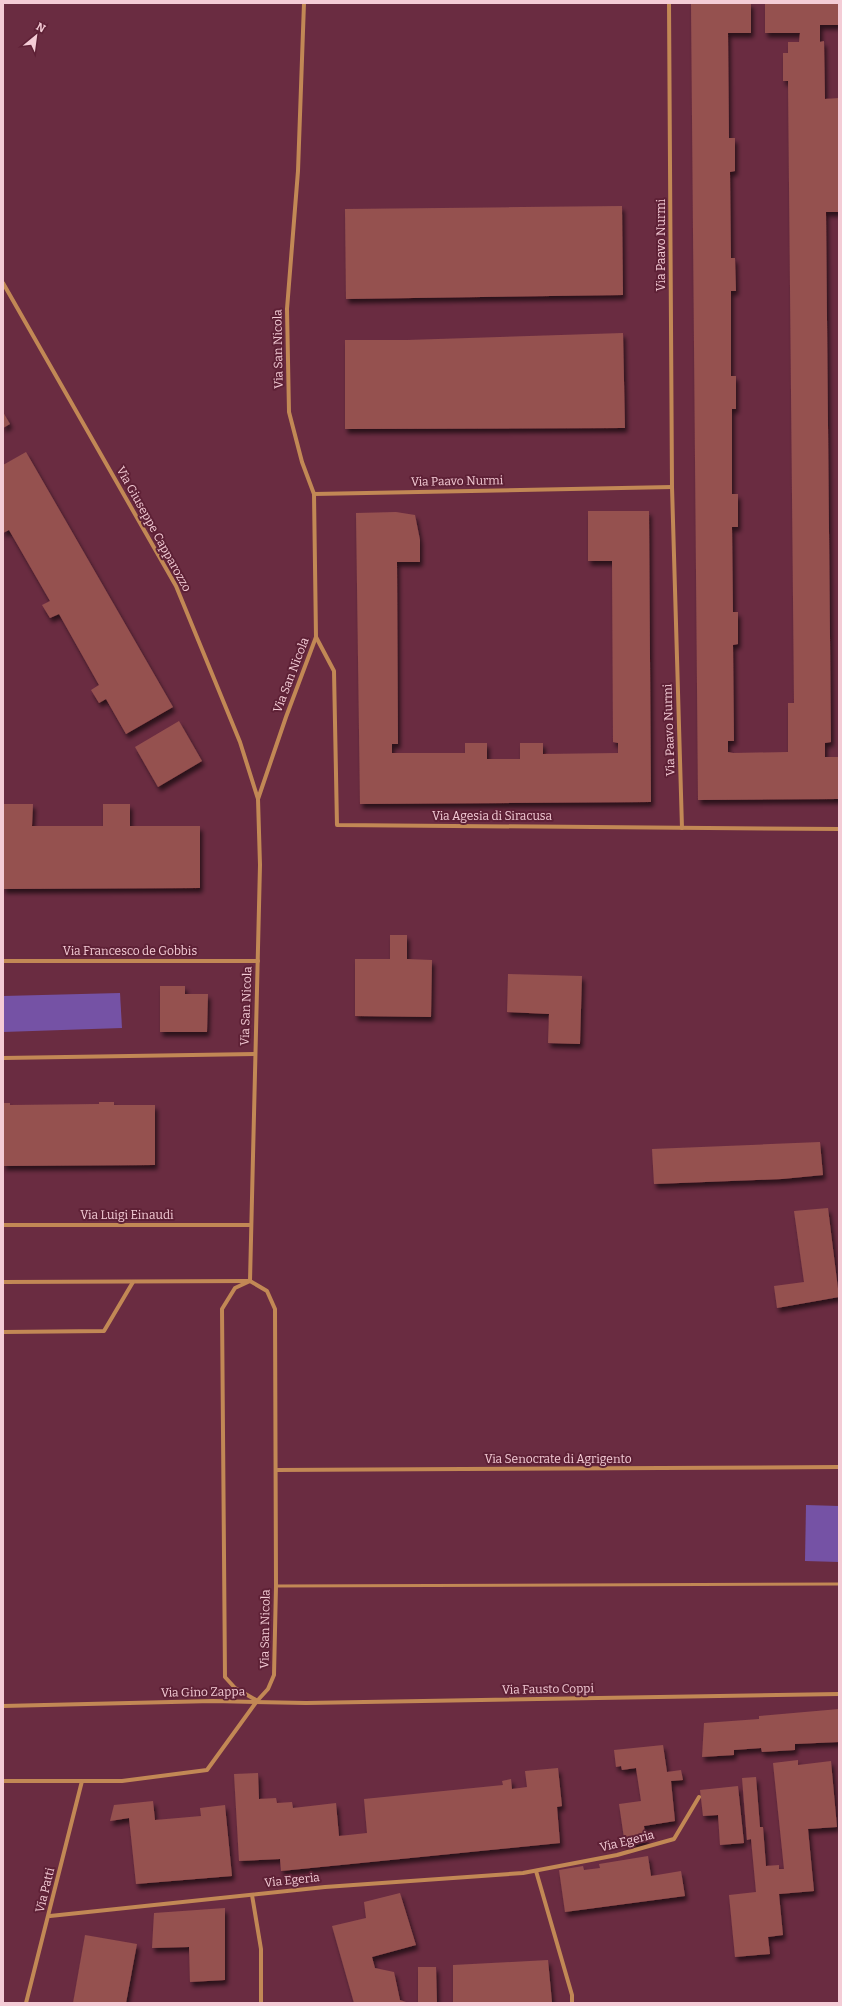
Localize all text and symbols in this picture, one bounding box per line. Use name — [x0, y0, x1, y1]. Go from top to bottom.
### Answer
north arrow — [16, 16, 56, 56]
text: N — [34, 20, 48, 36]
street label: Via Paavo Nurmi — [654, 198, 668, 291]
street label: Via San Nicola — [270, 309, 286, 389]
street label: Via Giuseppe Capparozzo — [114, 464, 194, 594]
street label: Via Paavo Nurmi — [411, 473, 504, 489]
street label: Via San Nicola — [270, 635, 312, 715]
street label: Via Paavo Nurmi — [660, 683, 678, 776]
street label: Via Agesia di Siracusa — [432, 809, 553, 823]
street label: Via Francesco de Gobbis — [63, 944, 197, 958]
street label: Via San Nicola — [238, 966, 254, 1046]
street label: Via Luigi Einaudi — [80, 1208, 174, 1222]
street label: Via Senocrate di Agrigento — [484, 1452, 632, 1466]
street label: Via San Nicola — [257, 1589, 273, 1669]
street label: Via Fausto Coppi — [502, 1681, 595, 1697]
street label: Via Gino Zappa — [161, 1684, 246, 1700]
street label: Via Egeria — [598, 1827, 656, 1855]
street label: Via Patti — [33, 1866, 57, 1914]
street label: Via Egeria — [264, 1870, 321, 1890]

